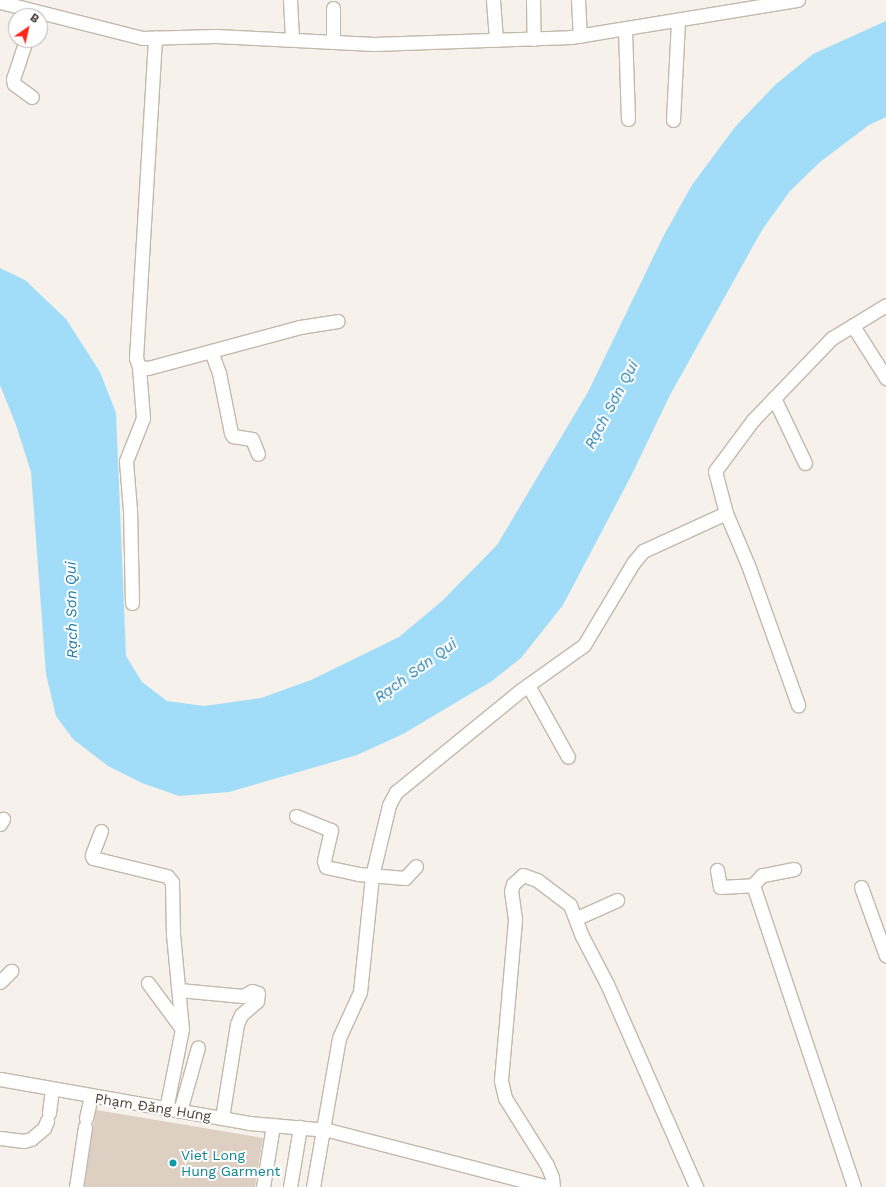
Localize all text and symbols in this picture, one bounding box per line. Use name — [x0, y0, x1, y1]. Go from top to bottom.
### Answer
north arrow — [8, 8, 48, 48]
text: B — [28, 11, 41, 26]
water label: Rạch Sơn Qui — [581, 358, 643, 452]
water label: Rạch Sơn Qui — [62, 561, 82, 659]
water label: Rạch Sơn Qui — [371, 635, 461, 707]
street label: Phạm Đăng Hưng — [94, 1090, 212, 1124]
place label: Viet Long Hung Garment — [181, 1147, 280, 1180]
marker: Viet Long Hung Garment — [168, 1158, 178, 1168]

